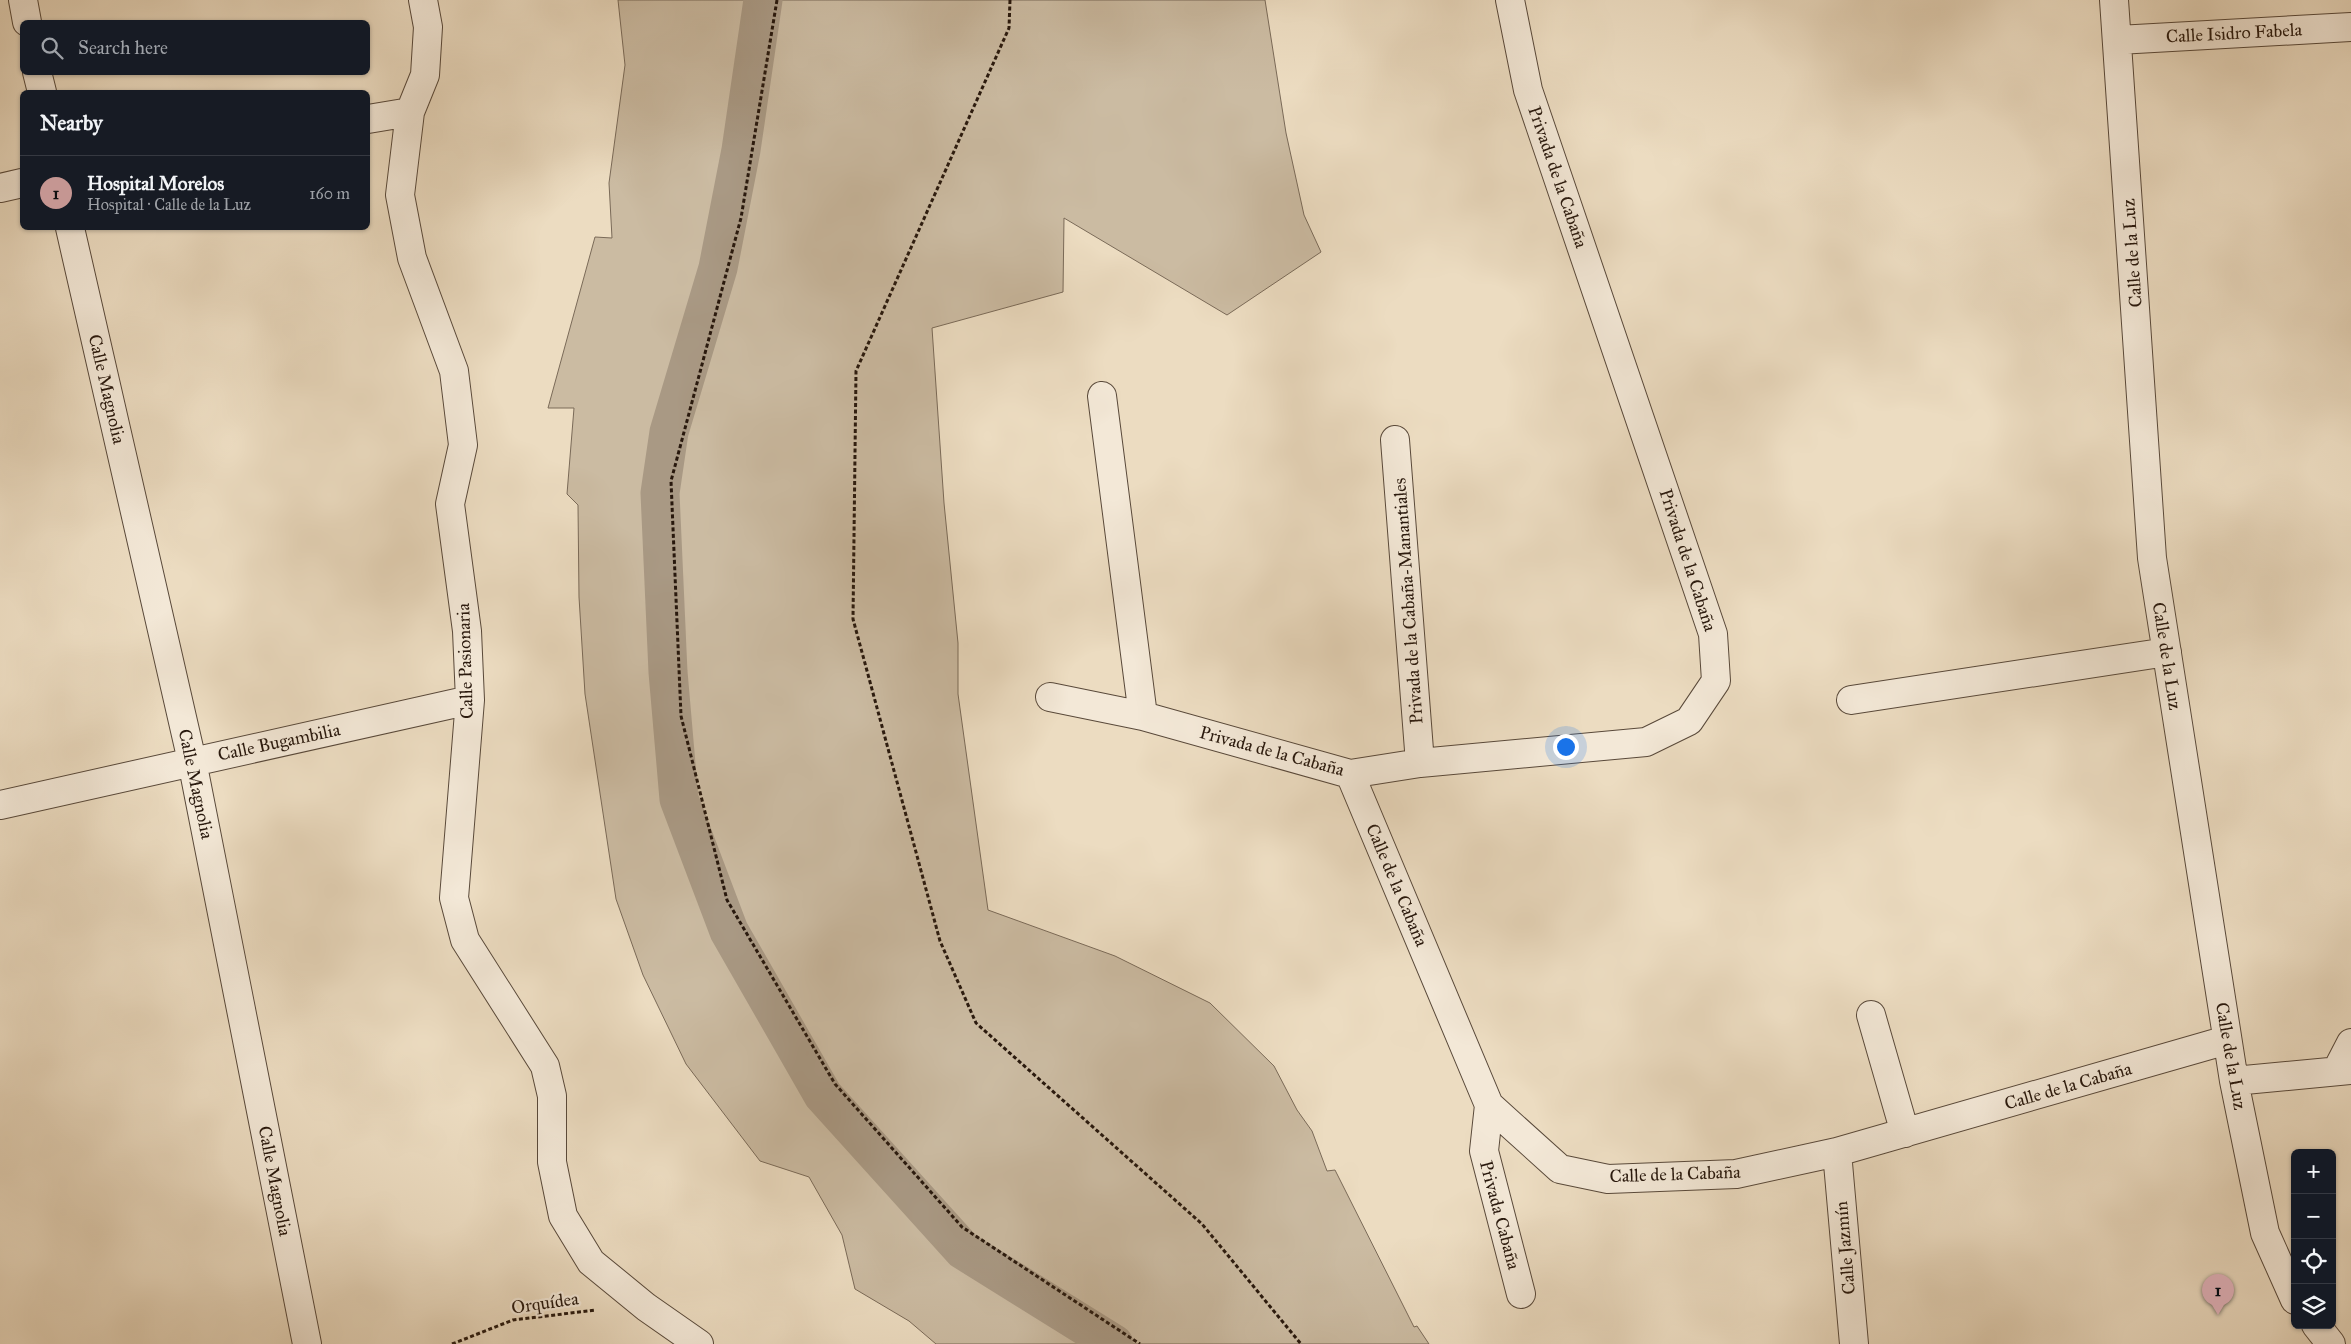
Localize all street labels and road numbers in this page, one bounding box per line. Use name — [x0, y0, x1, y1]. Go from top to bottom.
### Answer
street label: Calle Isidro Fabela — [2165, 18, 2303, 48]
street label: Privada de la Cabaña — [1523, 103, 1593, 251]
street label: Calle de la Luz — [2117, 198, 2147, 308]
street label: Calle Magnolia — [83, 332, 130, 447]
street label: Privada de la Cabaña-Manantiales — [1388, 477, 1428, 725]
street label: Privada de la Cabaña — [1655, 486, 1722, 634]
street label: Calle de la Luz — [2148, 601, 2186, 711]
street label: Calle Pasionaria — [452, 602, 478, 719]
street label: Calle Bugambilia — [216, 718, 343, 767]
street label: Privada de la Cabaña — [1197, 721, 1347, 781]
street label: Calle Magnolia — [173, 727, 218, 842]
street label: Calle de la Cabaña — [1361, 820, 1433, 950]
street label: Calle de la Luz — [2211, 1000, 2251, 1112]
street label: Calle de la Cabaña — [2002, 1057, 2134, 1115]
street label: Calle Magnolia — [253, 1124, 297, 1239]
street label: Privada Cabaña — [1475, 1158, 1525, 1272]
street label: Calle de la Cabaña — [1609, 1161, 1741, 1187]
street label: Calle Jazmín — [1830, 1200, 1861, 1296]
street label: Orquídea — [510, 1287, 581, 1320]

